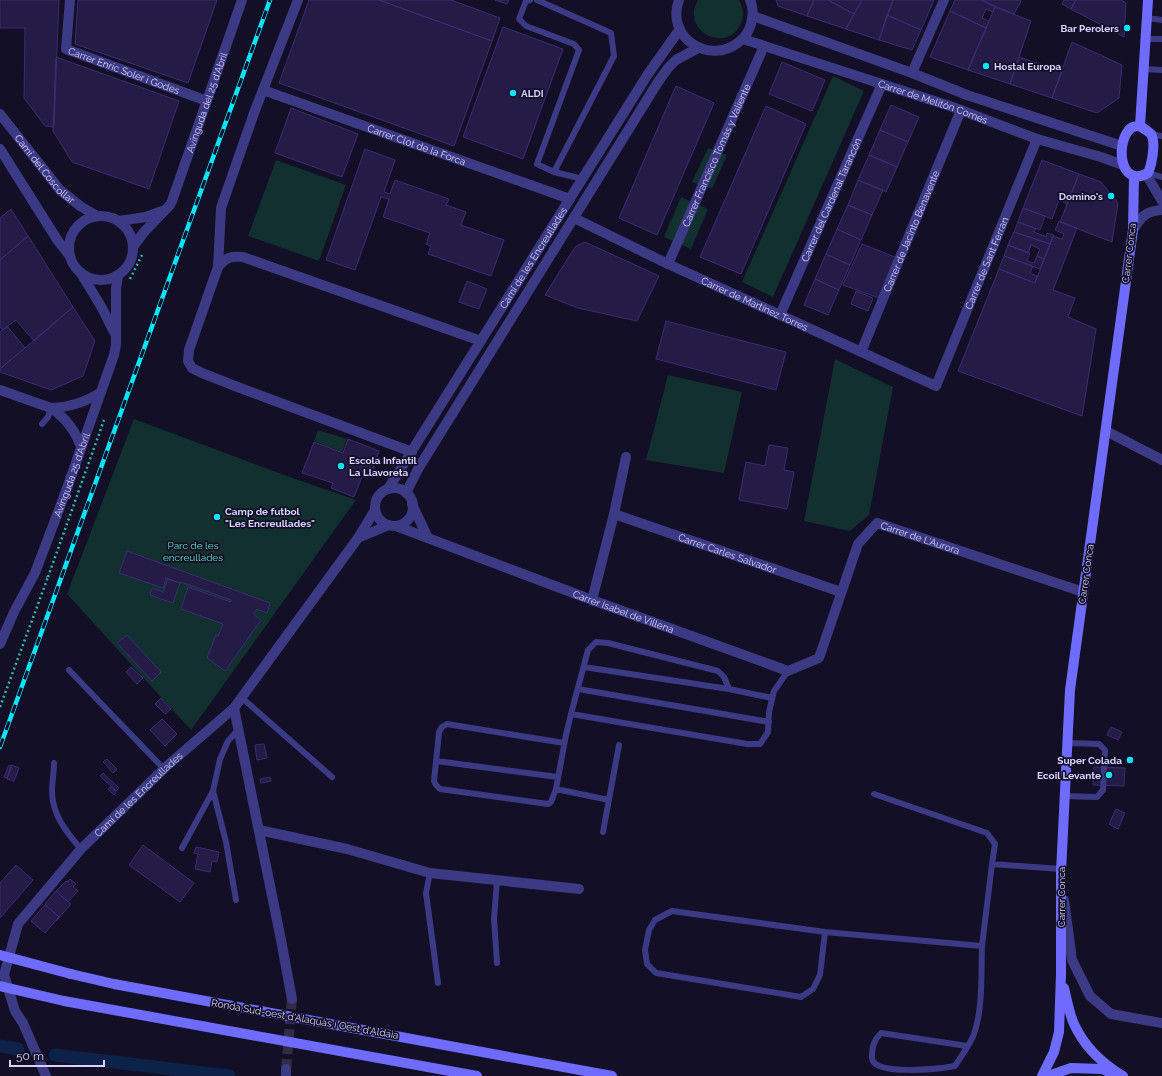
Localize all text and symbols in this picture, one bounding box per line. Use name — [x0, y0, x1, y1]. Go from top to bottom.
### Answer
place label: Bar Perolers — [1060, 23, 1119, 34]
marker: Bar Perolers — [1122, 23, 1132, 33]
street label: Carrer Enric Soler i Godes — [67, 45, 181, 96]
street label: Avinguda del 25 d'Abril — [184, 51, 229, 154]
marker: Hostal Europa — [981, 61, 991, 71]
place label: Hostal Europa — [994, 61, 1062, 72]
street label: Carrer de Melitón Comes — [877, 78, 990, 125]
street label: Carrer Francisco Tomás y Valiente — [680, 82, 752, 228]
marker: ALDI — [508, 88, 518, 98]
place label: ALDI — [521, 88, 544, 99]
street label: Carrer Clot de la Forca — [366, 122, 467, 167]
street label: Camí del Coscollar — [13, 132, 78, 206]
street label: Carrer del Cardenal Tarancón — [799, 136, 863, 263]
street label: Carrer de Jacinto Benavente — [881, 168, 941, 293]
place label: Domino's — [1059, 191, 1103, 202]
marker: Domino's — [1106, 191, 1116, 201]
street label: Camí de les Encreullades — [497, 205, 569, 310]
street label: Carrer de Sant Ferran — [963, 215, 1010, 311]
street label: Carrer Conca — [1120, 222, 1138, 284]
street label: Carrer de Martínez Torres — [700, 274, 810, 333]
street label: Avinguda 25 d'Abril — [51, 431, 92, 518]
place label: Escola Infantil La Llavoreta — [349, 455, 418, 478]
marker: Escola Infantil La Llavoreta — [336, 461, 346, 471]
place label: Camp de futbol "Les Encreullades" — [225, 506, 315, 529]
marker: Camp de futbol "Les Encreullades" — [212, 512, 222, 522]
street label: Carrer de L'Aurora — [879, 519, 961, 556]
street label: Carrer Carles Salvador — [677, 531, 779, 575]
park label: Parc de les encreullades — [163, 540, 223, 563]
street label: Carrer Conca — [1076, 543, 1096, 605]
street label: Carrer Isabel de Villena — [572, 588, 675, 635]
street label: Camí de les Encreullades — [92, 750, 185, 839]
place label: Super Colada — [1057, 755, 1122, 766]
marker: Super Colada — [1125, 755, 1135, 765]
place label: Ecoil Levante — [1037, 770, 1101, 781]
marker: Ecoil Levante — [1104, 770, 1114, 780]
street label: Carrer Conca — [1056, 867, 1067, 927]
street label: Ronda Sud-oest d'Alaquàs i Oest d'Aldaia — [211, 997, 399, 1041]
scale bar — [10, 1042, 104, 1068]
text: 50 m — [16, 1049, 44, 1063]

